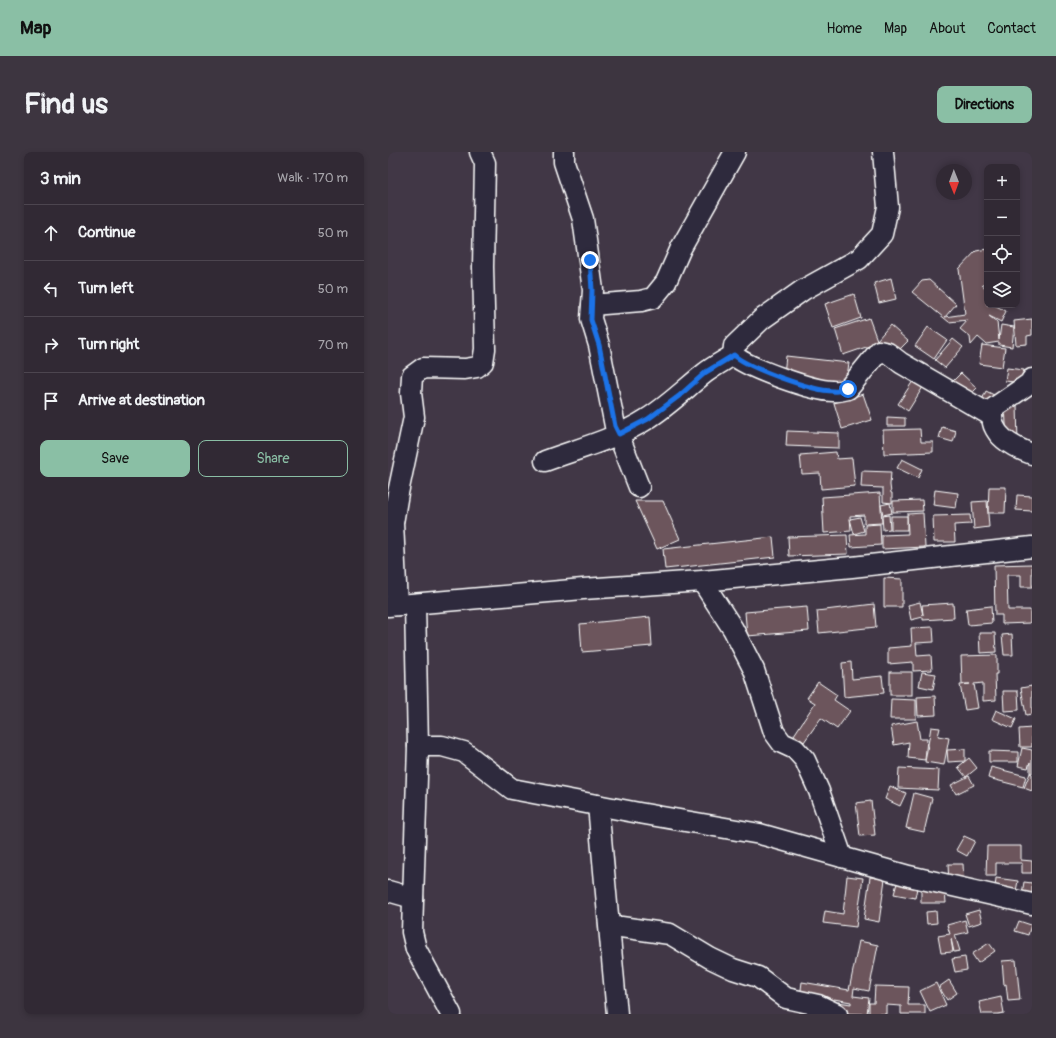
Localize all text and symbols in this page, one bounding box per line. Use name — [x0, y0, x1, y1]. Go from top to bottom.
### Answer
text: Map — [20, 16, 51, 40]
text: Home — [827, 20, 862, 37]
text: Map — [884, 20, 907, 37]
text: About — [929, 20, 965, 37]
text: Contact — [987, 20, 1036, 37]
button: Directions — [937, 86, 1032, 123]
text: Find us — [24, 87, 108, 122]
north arrow — [936, 164, 972, 200]
map controls — [984, 164, 1020, 308]
button: + — [984, 164, 1020, 200]
text: 3 min — [40, 168, 81, 189]
text: Walk · 170 m — [277, 170, 348, 186]
button: − — [984, 200, 1020, 236]
icon: ahead — [40, 222, 62, 244]
text: Continue — [78, 223, 136, 242]
text: 50 m — [318, 225, 348, 241]
button: locate — [984, 236, 1020, 272]
route end — [581, 251, 599, 269]
button: layers — [984, 272, 1020, 308]
icon: left — [40, 278, 62, 300]
text: Turn left — [78, 279, 134, 298]
text: 50 m — [318, 281, 348, 297]
icon: right — [40, 334, 62, 356]
text: Turn right — [78, 335, 139, 354]
text: 70 m — [318, 337, 348, 353]
route start — [839, 380, 857, 398]
icon: arrive — [40, 390, 62, 412]
text: Arrive at destination — [78, 391, 205, 410]
button: Save — [40, 440, 190, 477]
button: Share — [198, 440, 348, 477]

